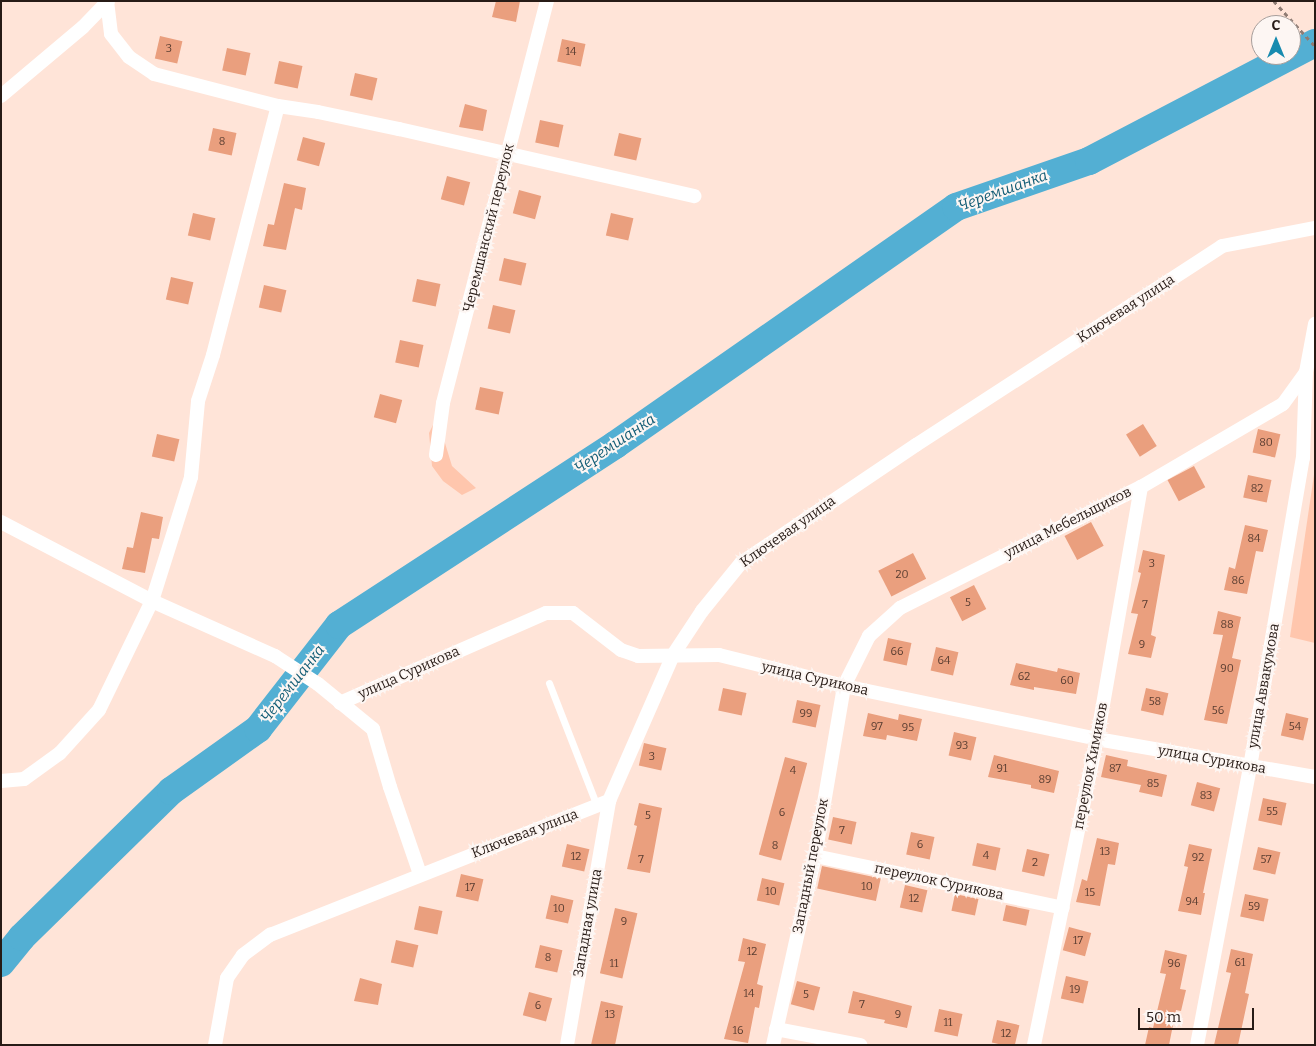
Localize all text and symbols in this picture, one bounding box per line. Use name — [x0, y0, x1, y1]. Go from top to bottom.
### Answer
north arrow — [1251, 15, 1301, 65]
text: С — [1272, 17, 1280, 34]
house number: 3 — [166, 42, 172, 56]
house number: 14 — [566, 45, 576, 59]
house number: 8 — [219, 135, 225, 149]
street label: Черемшанский переулок — [460, 142, 518, 314]
water label: Черемшанка — [956, 167, 1050, 215]
street label: Ключевая улица — [1074, 271, 1178, 347]
water label: Черемшанка — [571, 410, 659, 478]
house number: 80 — [1259, 436, 1273, 450]
house number: 82 — [1251, 482, 1263, 496]
street label: улица Мебельщиков — [1002, 484, 1134, 562]
street label: Ключевая улица — [737, 493, 839, 571]
house number: 84 — [1247, 532, 1261, 546]
house number: 3 — [1149, 557, 1155, 571]
house number: 20 — [895, 568, 909, 582]
house number: 86 — [1231, 574, 1245, 588]
house number: 5 — [965, 596, 971, 610]
house number: 7 — [1142, 598, 1148, 612]
house number: 88 — [1220, 618, 1234, 632]
street label: улица Аввакумова — [1245, 622, 1283, 750]
house number: 9 — [1139, 638, 1145, 652]
water label: Черемшанка — [257, 642, 329, 726]
street label: улица Сурикова — [356, 643, 462, 703]
house number: 66 — [891, 645, 903, 659]
house number: 64 — [938, 654, 950, 668]
street label: улица Сурикова — [760, 659, 870, 699]
house number: 90 — [1220, 662, 1234, 676]
house number: 62 — [1018, 670, 1030, 684]
house number: 60 — [1060, 674, 1074, 688]
house number: 58 — [1149, 695, 1161, 709]
street label: переулок Химиков — [1070, 701, 1112, 831]
house number: 56 — [1212, 704, 1224, 718]
house number: 99 — [800, 707, 812, 721]
house number: 97 — [871, 720, 883, 734]
house number: 54 — [1289, 720, 1301, 734]
house number: 95 — [902, 721, 914, 735]
house number: 93 — [956, 739, 968, 753]
street label: улица Сурикова — [1157, 742, 1267, 778]
house number: 3 — [649, 750, 655, 764]
house number: 91 — [997, 762, 1007, 776]
house number: 87 — [1109, 762, 1121, 776]
house number: 4 — [790, 764, 796, 778]
house number: 89 — [1038, 773, 1052, 787]
house number: 85 — [1147, 777, 1159, 791]
house number: 83 — [1200, 789, 1212, 803]
street label: Западный переулок — [790, 797, 832, 935]
house number: 55 — [1266, 805, 1278, 819]
street label: Ключевая улица — [469, 806, 581, 862]
house number: 6 — [779, 806, 785, 820]
house number: 5 — [645, 809, 651, 823]
house number: 7 — [839, 824, 845, 838]
house number: 6 — [917, 838, 923, 852]
house number: 8 — [772, 839, 778, 853]
house number: 13 — [1100, 845, 1110, 859]
house number: 4 — [983, 849, 989, 863]
house number: 12 — [571, 850, 581, 864]
house number: 92 — [1192, 851, 1204, 865]
house number: 7 — [638, 853, 644, 867]
house number: 57 — [1260, 853, 1272, 867]
house number: 2 — [1032, 856, 1038, 870]
street label: переулок Сурикова — [873, 860, 1005, 904]
street label: Западная улица — [570, 868, 606, 978]
house number: 10 — [861, 880, 873, 894]
house number: 17 — [465, 881, 475, 895]
house number: 10 — [765, 885, 777, 899]
house number: 15 — [1085, 886, 1095, 900]
house number: 12 — [909, 892, 919, 906]
house number: 94 — [1186, 895, 1198, 909]
house number: 59 — [1248, 900, 1260, 914]
house number: 10 — [553, 902, 565, 916]
house number: 9 — [621, 915, 627, 929]
house number: 17 — [1073, 934, 1083, 948]
house number: 12 — [747, 945, 757, 959]
house number: 8 — [545, 951, 551, 965]
house number: 61 — [1235, 956, 1245, 970]
house number: 11 — [610, 957, 618, 971]
house number: 96 — [1168, 957, 1180, 971]
house number: 19 — [1070, 983, 1080, 997]
house number: 14 — [744, 987, 754, 1001]
house number: 5 — [803, 988, 809, 1002]
house number: 7 — [859, 998, 865, 1012]
scale bar — [1141, 998, 1257, 1030]
house number: 6 — [535, 999, 541, 1013]
house number: 13 — [605, 1008, 615, 1022]
house number: 9 — [895, 1008, 901, 1022]
text: 50 m — [1146, 1008, 1181, 1026]
house number: 11 — [944, 1016, 952, 1030]
house number: 16 — [733, 1024, 743, 1038]
house number: 12 — [1001, 1027, 1011, 1041]

